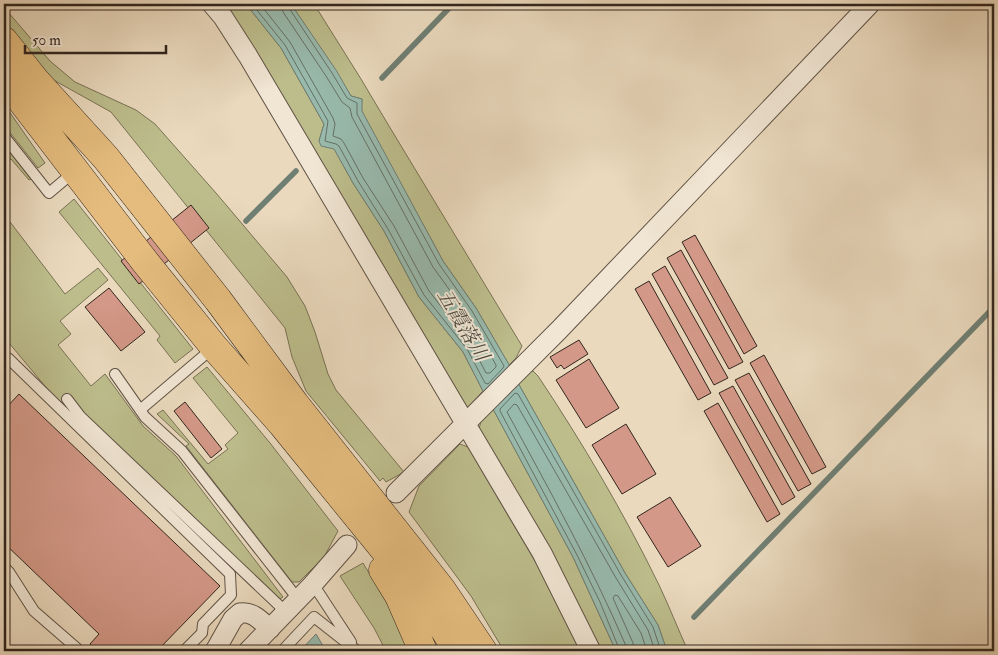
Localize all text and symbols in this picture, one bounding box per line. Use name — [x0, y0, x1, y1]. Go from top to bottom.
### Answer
scale bar — [25, 22, 166, 54]
text: 50 m — [32, 31, 61, 50]
water label: 五霞落川 — [432, 284, 495, 367]

